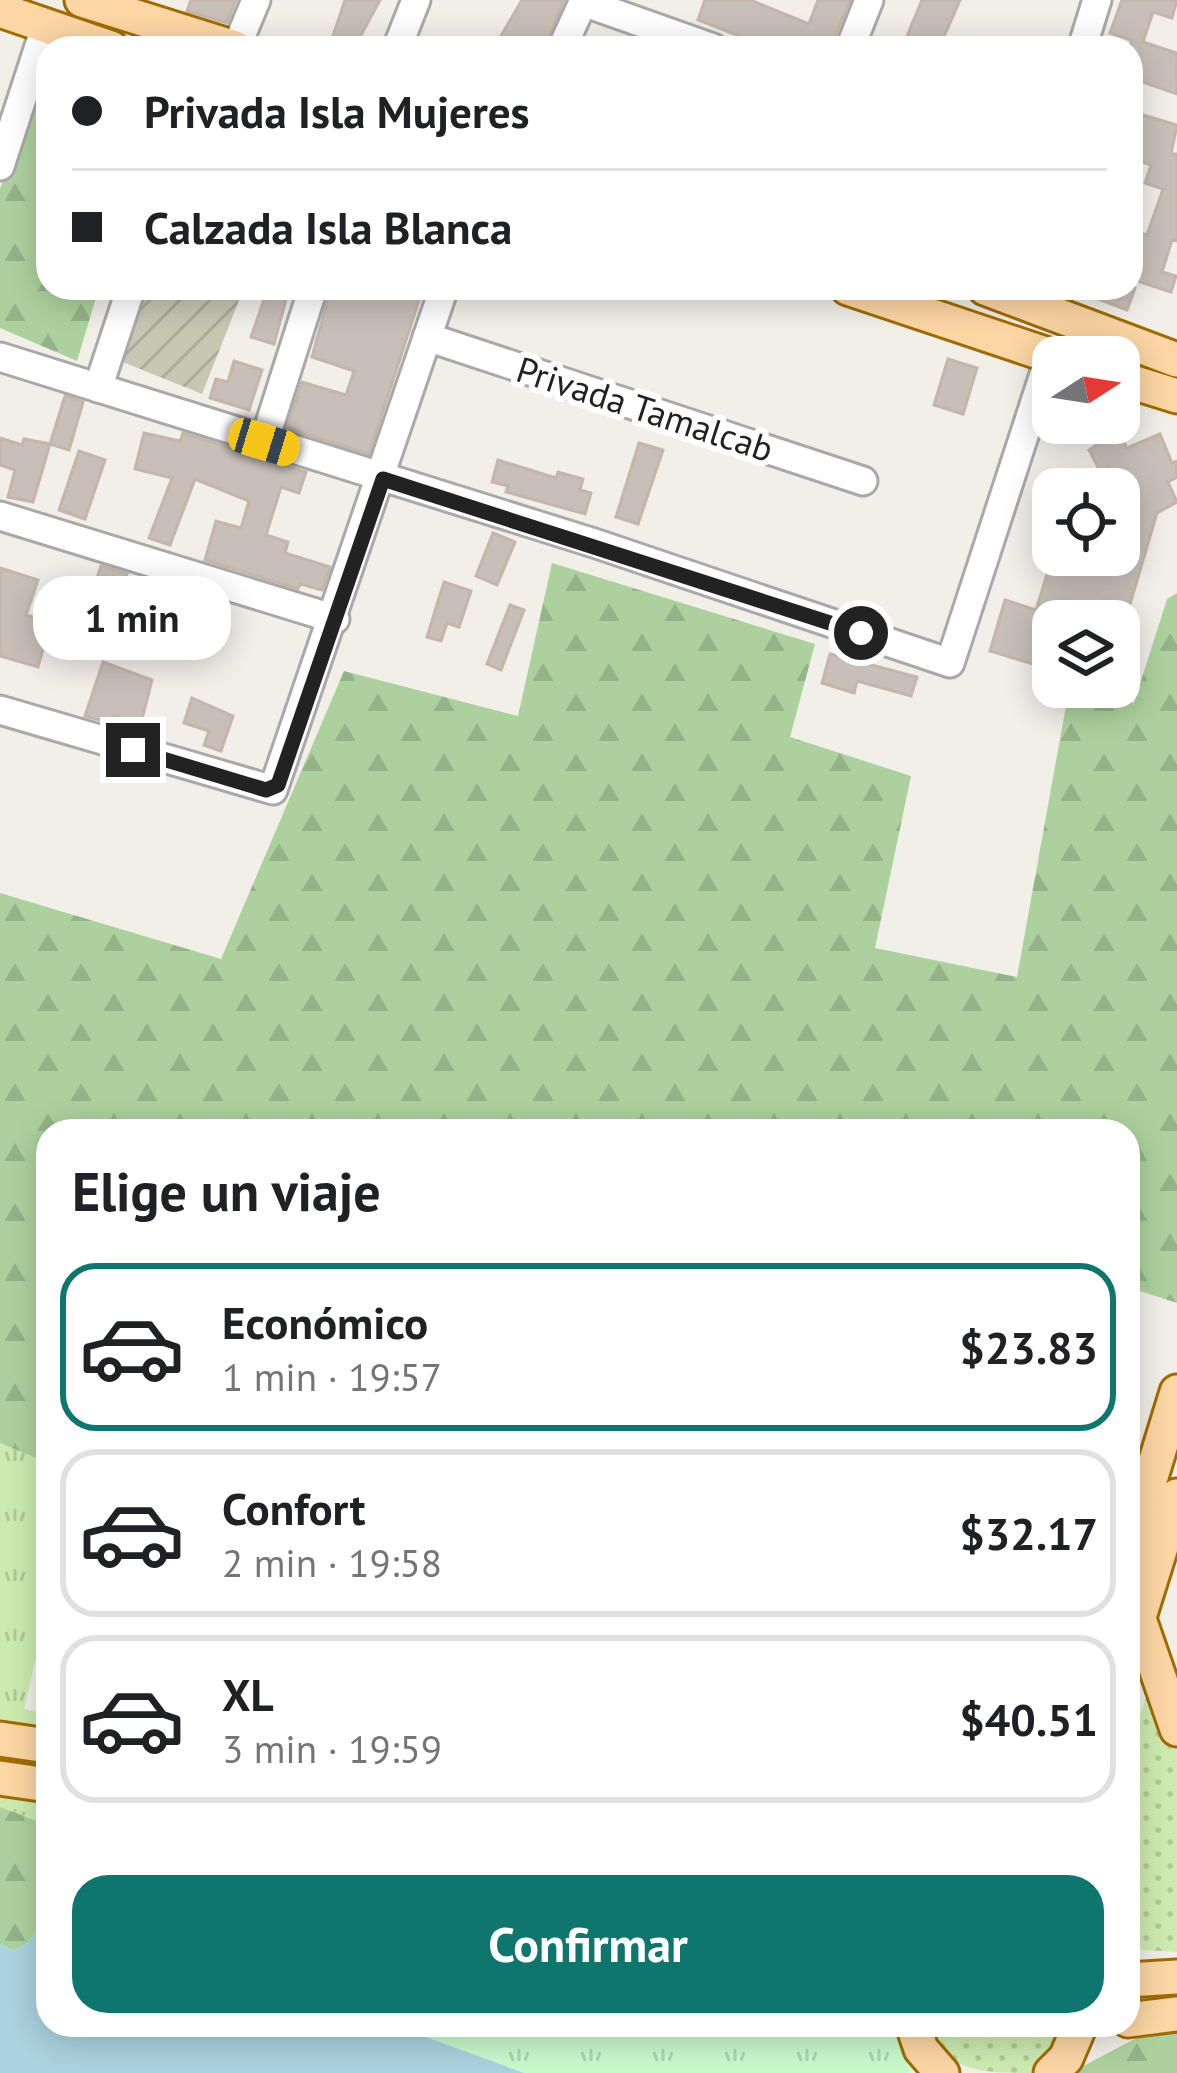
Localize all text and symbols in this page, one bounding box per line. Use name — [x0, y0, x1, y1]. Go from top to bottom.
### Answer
text: Privada Isla Mujeres — [144, 82, 530, 140]
text: Calzada Isla Blanca — [144, 198, 512, 256]
north arrow — [1032, 336, 1140, 444]
map controls — [1032, 336, 1140, 708]
street label: Privada Tamalcab — [511, 345, 779, 472]
car — [224, 414, 304, 470]
button: locate — [1032, 468, 1140, 576]
callout: 1 min — [34, 576, 232, 660]
text: 1 min — [84, 592, 180, 643]
button: layers — [1032, 600, 1140, 708]
route start — [834, 606, 888, 660]
route end — [106, 723, 160, 777]
text: Elige un viaje — [72, 1156, 381, 1226]
icon: car — [78, 1293, 186, 1401]
text: Económico — [222, 1293, 428, 1351]
text: $23.83 — [959, 1318, 1098, 1376]
text: 1 min · 19:57 — [222, 1351, 442, 1402]
icon: car — [78, 1479, 186, 1587]
text: Confort — [222, 1479, 365, 1537]
text: $32.17 — [959, 1504, 1098, 1562]
text: 2 min · 19:58 — [222, 1537, 442, 1588]
icon: car — [78, 1665, 186, 1773]
text: XL — [222, 1665, 274, 1723]
text: $40.51 — [959, 1690, 1098, 1748]
text: 3 min · 19:59 — [222, 1723, 442, 1774]
button: Confirmar — [72, 1875, 1104, 2013]

